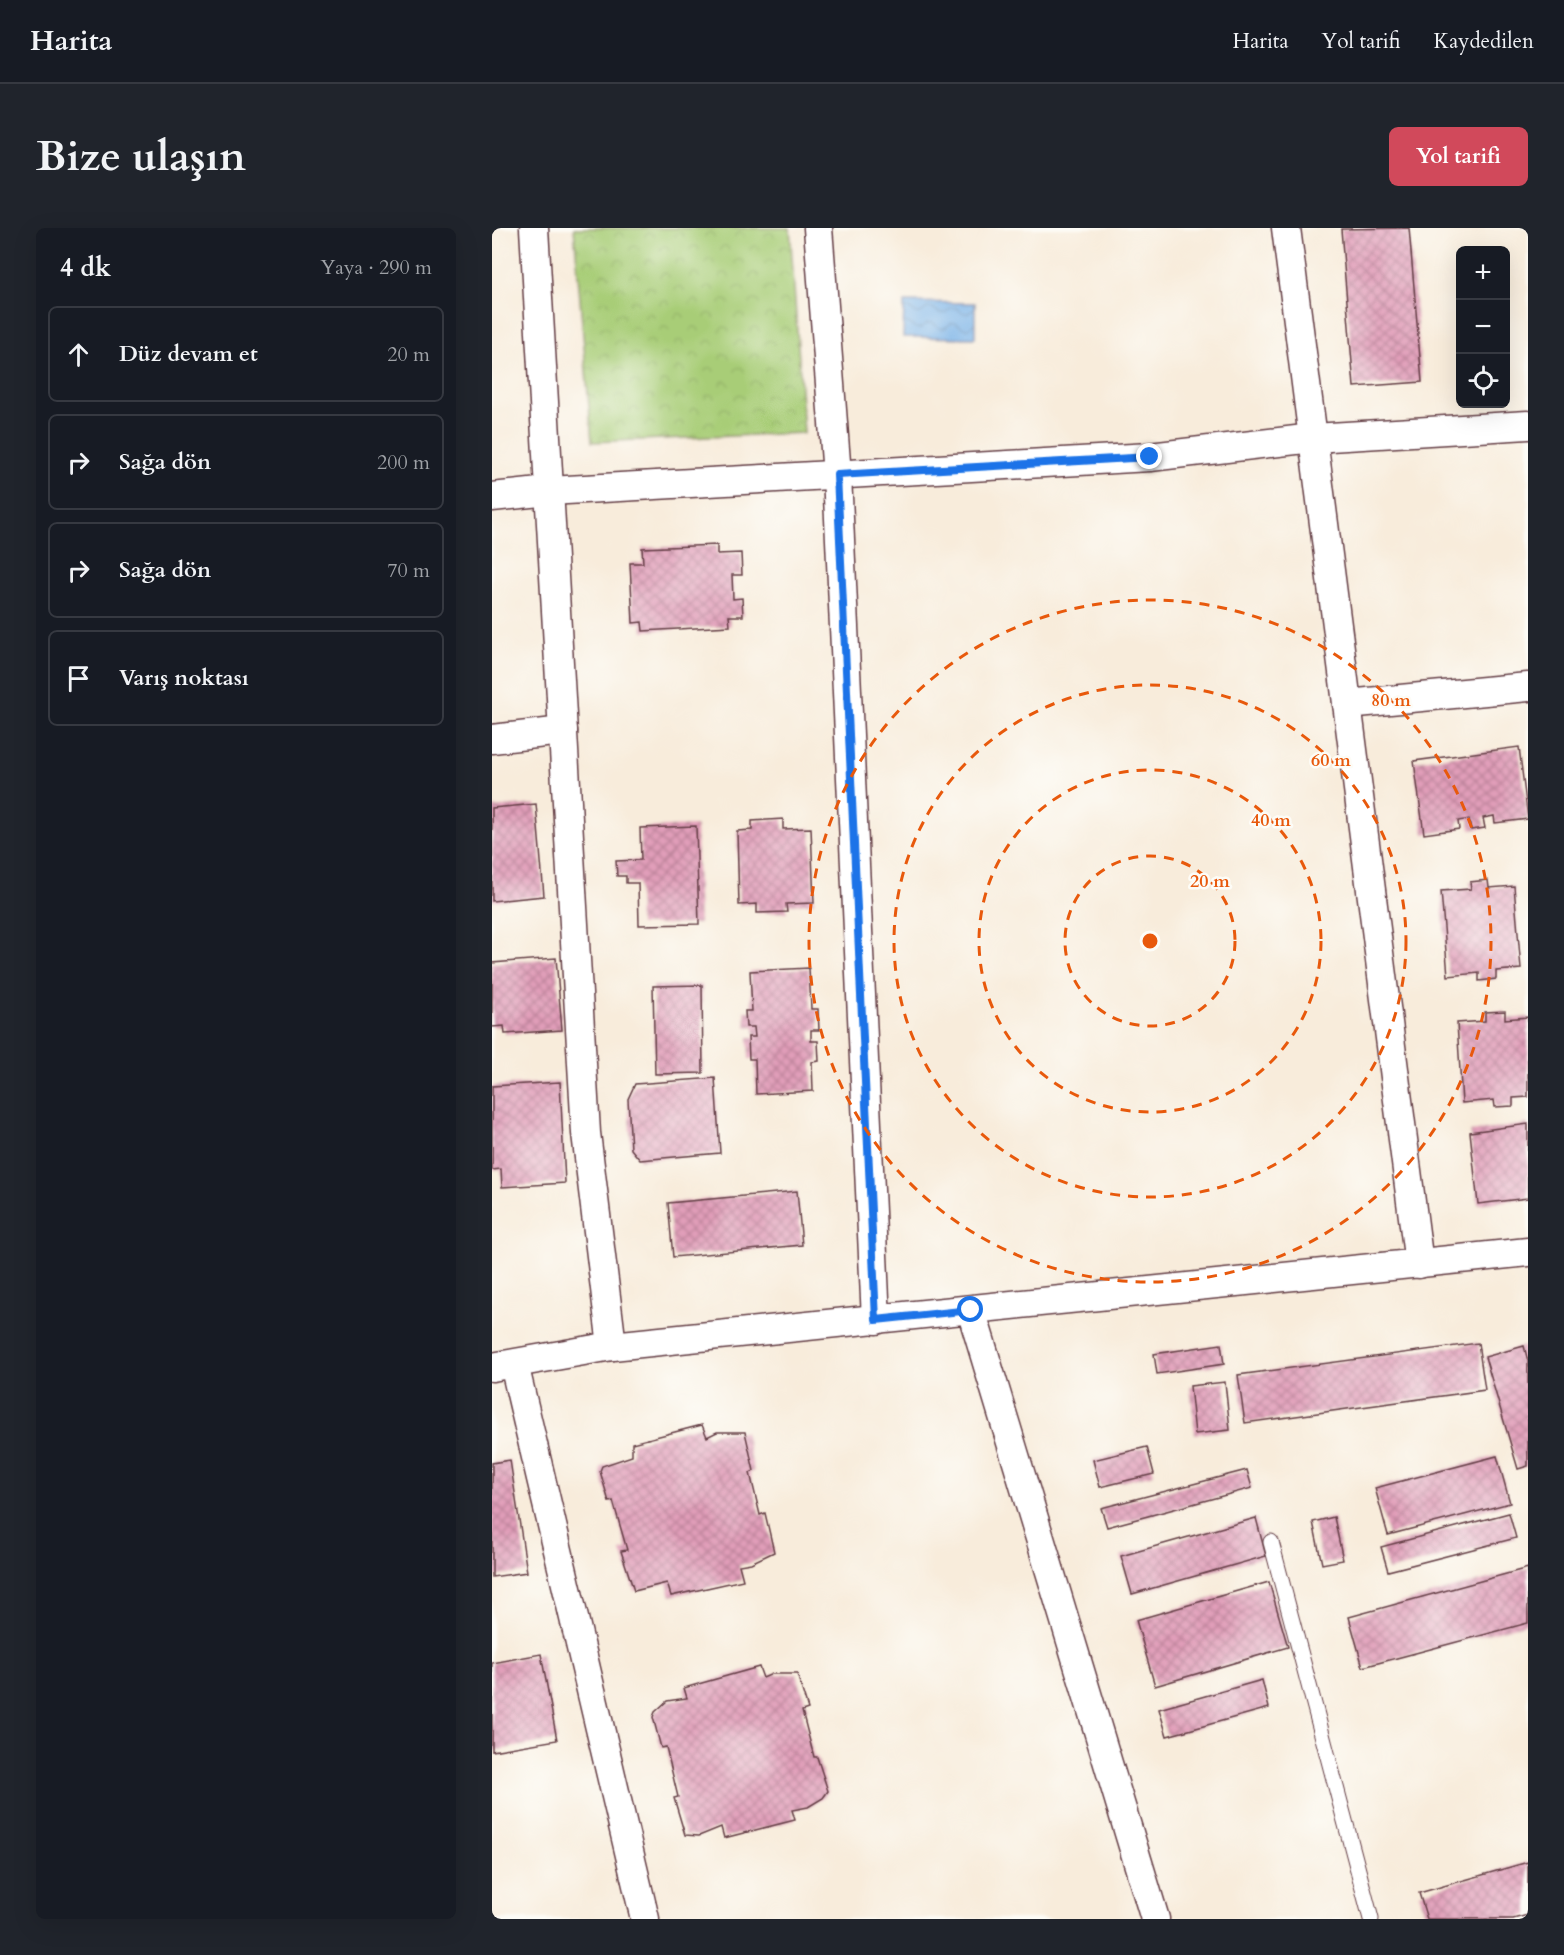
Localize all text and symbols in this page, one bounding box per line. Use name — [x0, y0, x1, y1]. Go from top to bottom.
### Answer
text: Harita — [30, 22, 113, 60]
text: Harita — [1233, 27, 1289, 56]
text: Yol tarifi — [1322, 27, 1401, 56]
text: Kaydedilen — [1434, 27, 1534, 56]
button: Yol tarifi — [1389, 127, 1528, 186]
text: Bize ulaşın — [36, 128, 246, 185]
map controls — [1456, 246, 1510, 408]
button: + — [1456, 246, 1510, 300]
text: 4 dk — [60, 250, 111, 285]
text: Yaya · 290 m — [320, 254, 432, 281]
button: − — [1456, 300, 1510, 354]
icon: ahead — [62, 338, 95, 371]
text: Düz devam et — [119, 339, 258, 369]
text: 20 m — [387, 341, 430, 368]
button: locate — [1456, 354, 1510, 408]
route end — [1136, 443, 1162, 469]
icon: right — [62, 446, 95, 479]
text: Sağa dön — [119, 447, 211, 477]
text: 200 m — [377, 449, 430, 476]
icon: right — [62, 554, 95, 587]
text: Sağa dön — [119, 555, 211, 585]
text: 70 m — [387, 557, 430, 584]
icon: arrive — [62, 662, 95, 695]
text: Varış noktası — [119, 663, 249, 693]
text: 80 m — [1371, 688, 1411, 713]
text: 60 m — [1311, 748, 1351, 773]
text: 40 m — [1251, 808, 1291, 833]
text: 20 m — [1190, 869, 1230, 894]
centre of rings — [1140, 931, 1160, 951]
route start — [957, 1296, 983, 1322]

